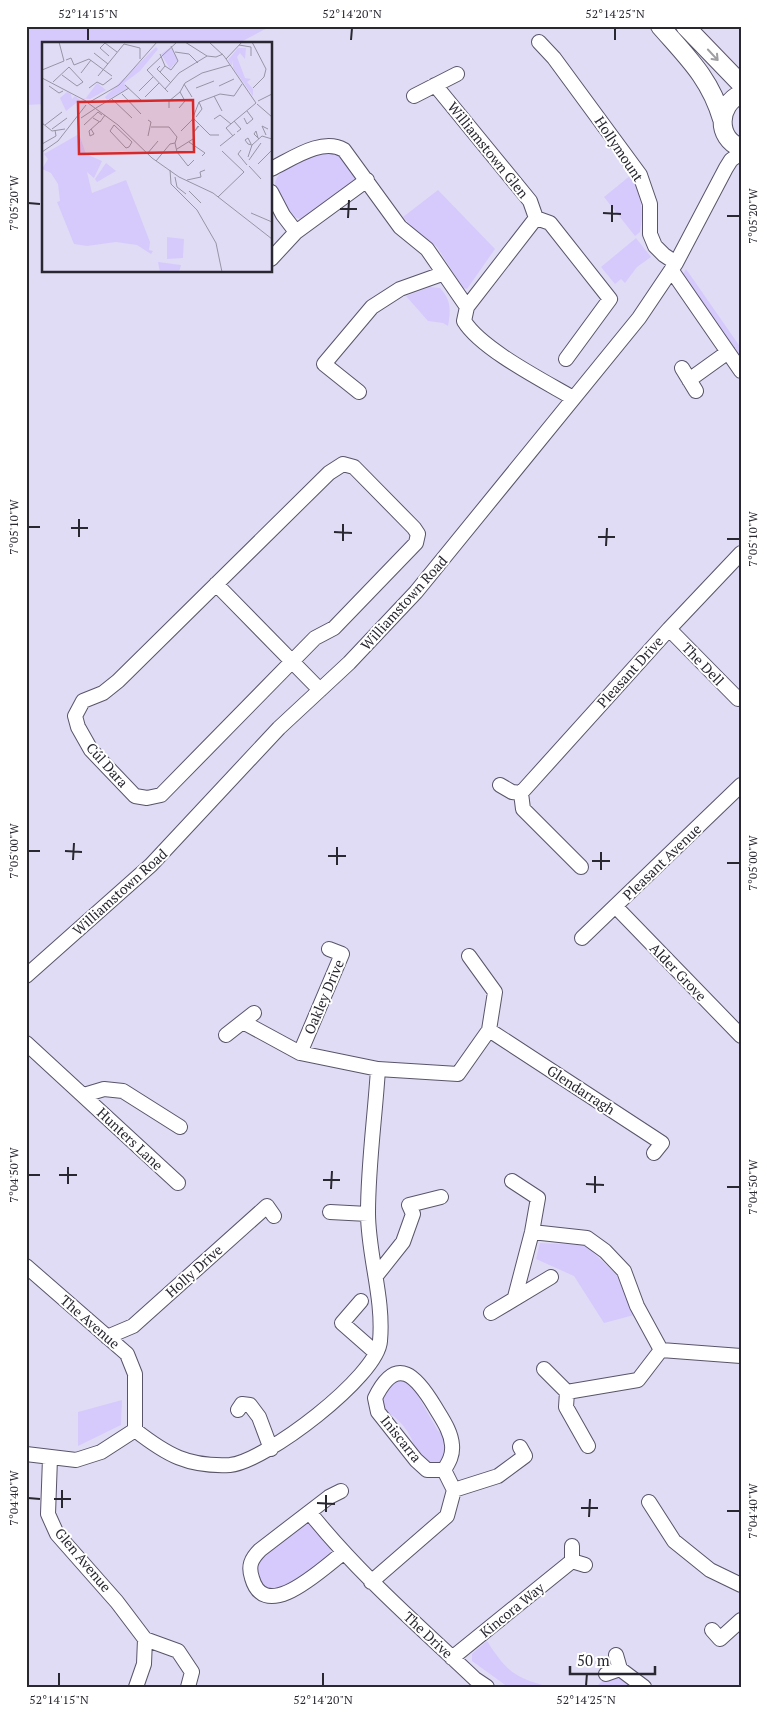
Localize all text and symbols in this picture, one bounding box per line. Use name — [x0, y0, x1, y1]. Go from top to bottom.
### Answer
text: 52°14'15"N — [58, 6, 118, 21]
text: 52°14'20"N — [322, 6, 382, 21]
text: 52°14'25"N — [585, 6, 645, 21]
inset map — [42, 42, 272, 272]
one-way arrow — [707, 49, 719, 62]
street label: Williamstown Glen — [444, 97, 534, 202]
street label: Hollymount — [591, 112, 649, 186]
text: 7°05'20"W — [6, 174, 21, 231]
text: 7°05'20"W — [745, 187, 760, 244]
text: 7°05'10"W — [6, 498, 21, 555]
text: 7°05'10"W — [745, 510, 760, 567]
street label: Williamstown Road — [356, 551, 451, 654]
street label: Pleasant Drive — [592, 632, 667, 712]
street label: The Dell — [678, 638, 729, 689]
street label: Cúl Dara — [82, 738, 133, 791]
street label: Pleasant Avenue — [618, 819, 705, 904]
text: 7°05'00"W — [6, 822, 21, 879]
text: 7°05'00"W — [745, 834, 760, 891]
street label: Williamstown Road — [68, 844, 171, 939]
street label: Alder Grove — [646, 939, 711, 1005]
street label: Oakley Drive — [299, 956, 348, 1037]
street label: Glendarragh — [544, 1061, 619, 1119]
street label: Hunters Lane — [93, 1103, 167, 1174]
text: 7°04'50"W — [6, 1146, 21, 1203]
text: 7°04'50"W — [745, 1158, 760, 1215]
street label: Holly Drive — [161, 1240, 226, 1301]
street label: The Avenue — [57, 1291, 124, 1353]
street label: Iniscarra — [377, 1411, 426, 1466]
text: 7°04'40"W — [6, 1469, 21, 1526]
text: 7°04'40"W — [745, 1482, 760, 1539]
street label: Glen Avenue — [51, 1524, 116, 1596]
street label: Kincora Way — [475, 1577, 549, 1641]
street label: The Drive — [400, 1607, 457, 1662]
scale bar — [570, 1643, 654, 1675]
text: 50 m — [577, 1650, 610, 1670]
text: 52°14'15"N — [29, 1692, 89, 1707]
text: 52°14'20"N — [293, 1692, 353, 1707]
text: 52°14'25"N — [556, 1692, 616, 1707]

